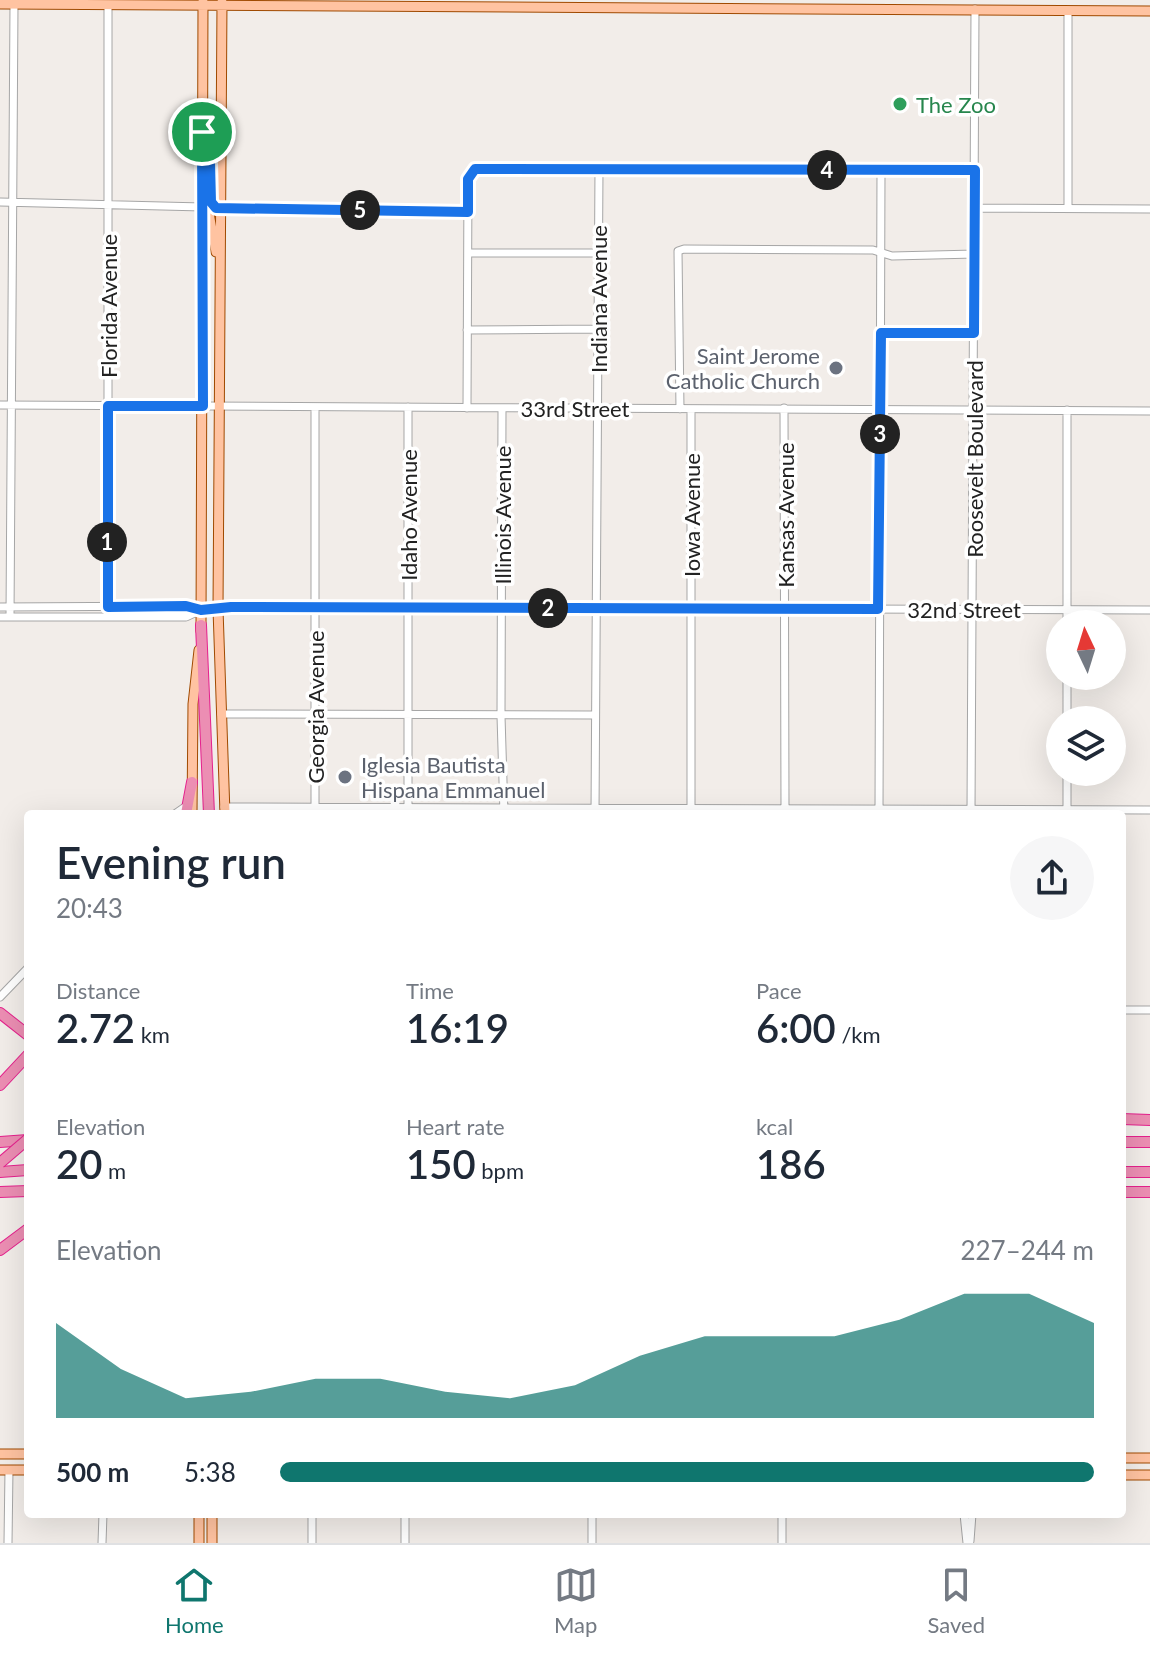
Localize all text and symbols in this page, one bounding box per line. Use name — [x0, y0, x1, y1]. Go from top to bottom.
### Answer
place label: The Zoo — [916, 91, 996, 118]
marker: The Zoo — [891, 95, 909, 113]
pin — [168, 98, 236, 166]
icon: arrive — [180, 110, 224, 154]
pin: 4 — [807, 150, 847, 190]
text: 4 — [821, 156, 833, 183]
pin: 5 — [340, 190, 380, 230]
text: 5 — [354, 196, 366, 223]
street label: Indiana Avenue — [585, 225, 612, 373]
street label: Florida Avenue — [95, 234, 122, 378]
place label: Saint Jerome Catholic Church — [666, 342, 820, 394]
marker: Saint Jerome Catholic Church — [827, 359, 845, 377]
street label: Roosevelt Boulevard — [961, 360, 988, 558]
street label: 33rd Street — [521, 395, 630, 422]
pin: 3 — [860, 414, 900, 454]
text: 3 — [874, 420, 886, 447]
street label: Kansas Avenue — [772, 442, 799, 588]
street label: Illinois Avenue — [489, 446, 516, 584]
street label: Idaho Avenue — [395, 449, 422, 581]
street label: Iowa Avenue — [678, 453, 705, 577]
pin: 1 — [87, 522, 127, 562]
text: 1 — [101, 528, 113, 555]
pin: 2 — [528, 588, 568, 628]
text: 2 — [542, 594, 554, 621]
street label: 32nd Street — [907, 596, 1021, 623]
north arrow — [1046, 610, 1126, 690]
map controls — [1046, 610, 1126, 786]
street label: Georgia Avenue — [302, 630, 329, 784]
button: layers — [1046, 706, 1126, 786]
place label: Iglesia Bautista Hispana Emmanuel — [361, 751, 545, 803]
marker: Iglesia Bautista Hispana Emmanuel — [336, 768, 354, 786]
text: Evening run — [56, 836, 286, 888]
button: share — [1010, 836, 1094, 920]
text: 20:43 — [56, 892, 123, 924]
text: Distance — [56, 977, 140, 1004]
text: Time — [406, 977, 454, 1004]
text: Pace — [756, 977, 802, 1004]
text: 2.72 — [56, 1004, 135, 1052]
text: 16:19 — [406, 1004, 509, 1052]
text: 6:00 — [756, 1004, 836, 1052]
text: km — [135, 1021, 170, 1048]
text: /km — [836, 1021, 881, 1048]
text: Elevation — [56, 1113, 145, 1140]
text: Heart rate — [406, 1113, 505, 1140]
text: kcal — [756, 1113, 793, 1140]
text: 20 — [56, 1140, 102, 1188]
text: 150 — [406, 1140, 476, 1188]
text: 186 — [756, 1140, 826, 1188]
text: m — [102, 1157, 126, 1184]
text: bpm — [476, 1157, 524, 1184]
text: Elevation — [56, 1234, 162, 1266]
text: 227–244 m — [960, 1234, 1094, 1266]
text: 500 m — [56, 1456, 129, 1488]
text: 5:38 — [184, 1456, 236, 1488]
tab: Home — [165, 1563, 224, 1638]
tab: Map — [554, 1563, 598, 1638]
tab: Saved — [928, 1563, 985, 1638]

